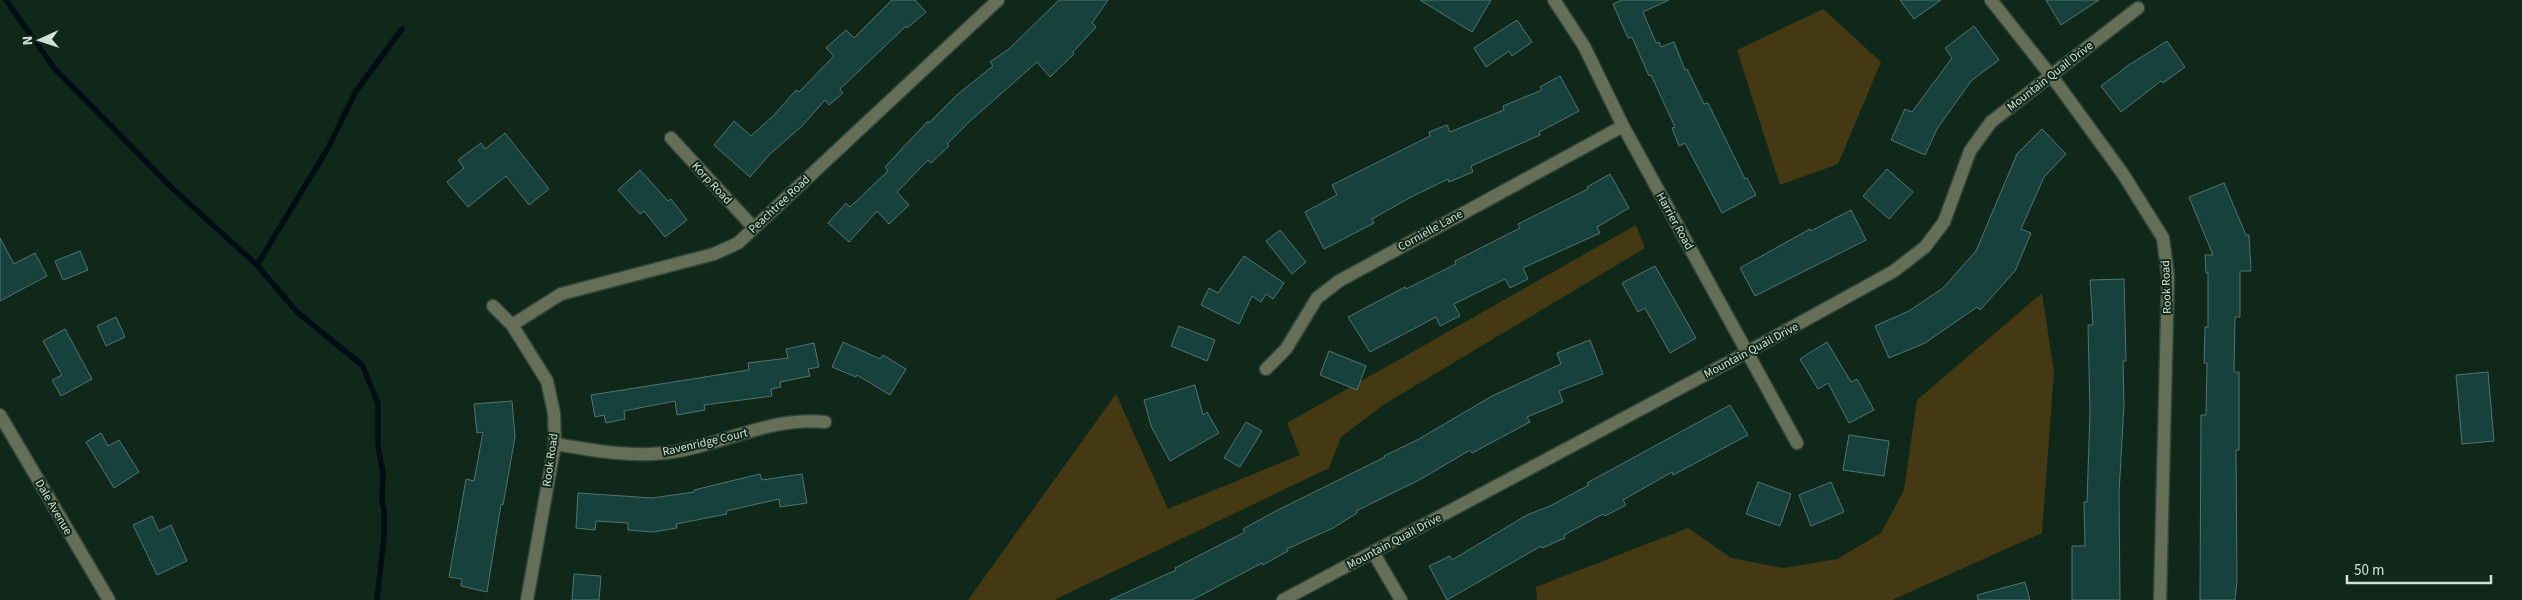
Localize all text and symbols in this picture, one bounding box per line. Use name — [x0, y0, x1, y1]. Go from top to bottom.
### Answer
north arrow — [15, 15, 65, 65]
text: N — [18, 35, 38, 46]
street label: Mountain Quail Drive — [2004, 37, 2097, 115]
street label: Korp Road — [688, 158, 736, 208]
street label: Peachtree Road — [745, 171, 814, 237]
street label: Harrier Road — [1652, 189, 1697, 253]
street label: Cornielle Lane — [1395, 206, 1466, 255]
street label: Rook Road — [2157, 260, 2176, 314]
street label: Mountain Quail Drive — [1701, 318, 1802, 383]
street label: Ravenridge Court — [661, 424, 749, 461]
street label: Rook Road — [538, 432, 563, 488]
street label: Dale Avenue — [31, 476, 76, 538]
street label: Mountain Quail Drive — [1344, 509, 1445, 574]
scale bar — [2347, 552, 2491, 584]
text: 50 m — [2354, 560, 2384, 581]

